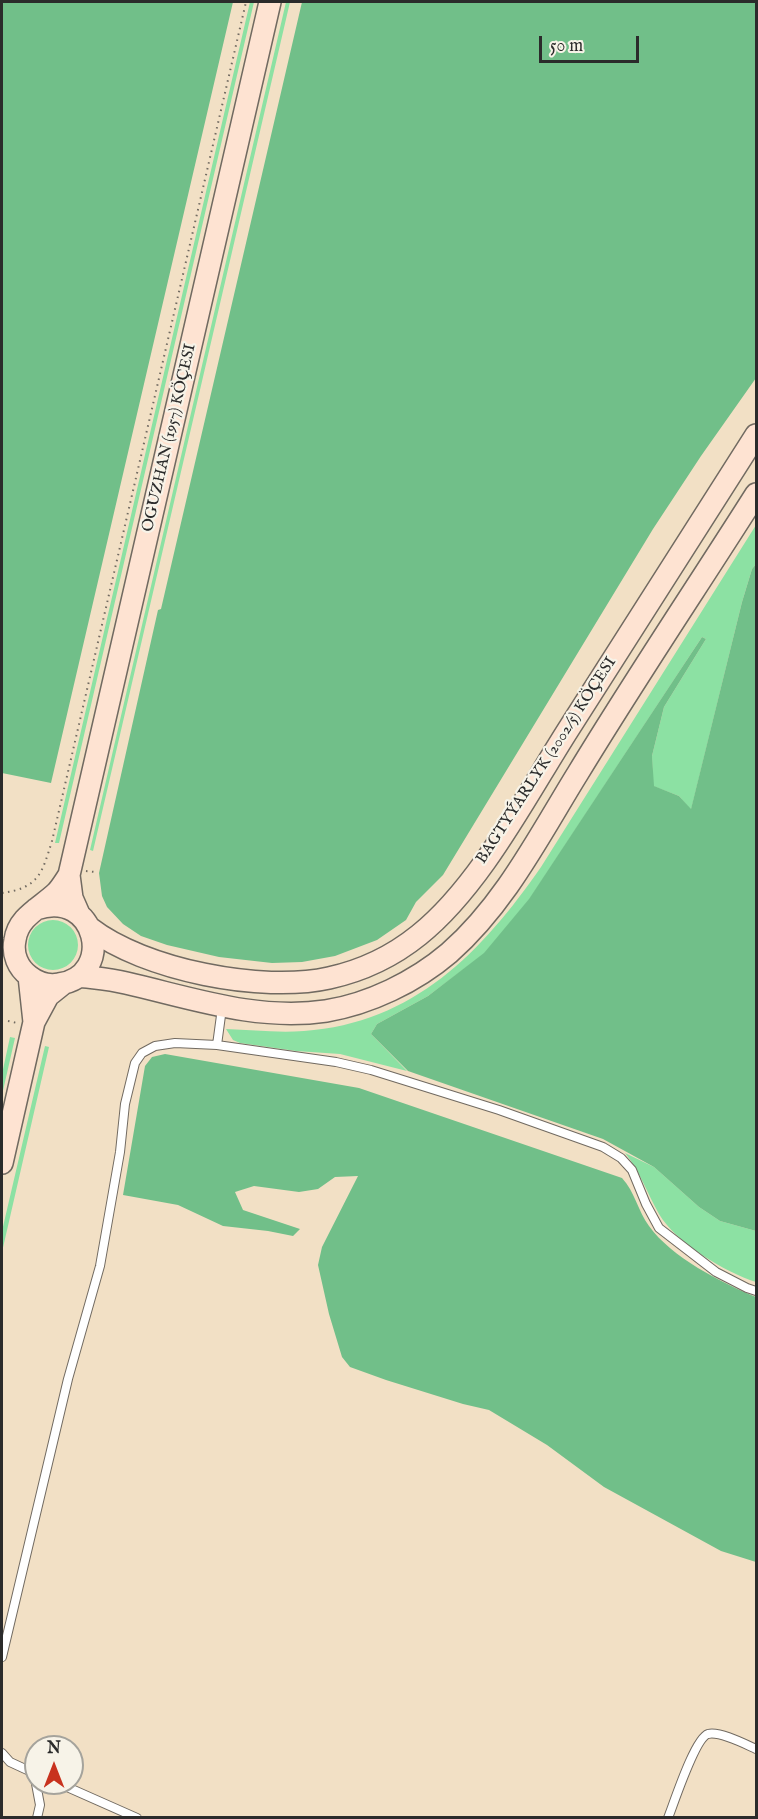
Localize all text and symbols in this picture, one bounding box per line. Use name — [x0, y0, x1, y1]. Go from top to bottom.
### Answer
scale bar — [542, 24, 642, 62]
text: 50 m — [550, 35, 583, 58]
street label: OGUZHAN (1957) KÖÇESI — [139, 342, 201, 534]
street label: BAGTYÝARLYK (2002/5) KÖÇESI — [473, 654, 621, 868]
north arrow — [24, 1735, 84, 1795]
text: N — [47, 1739, 61, 1759]

